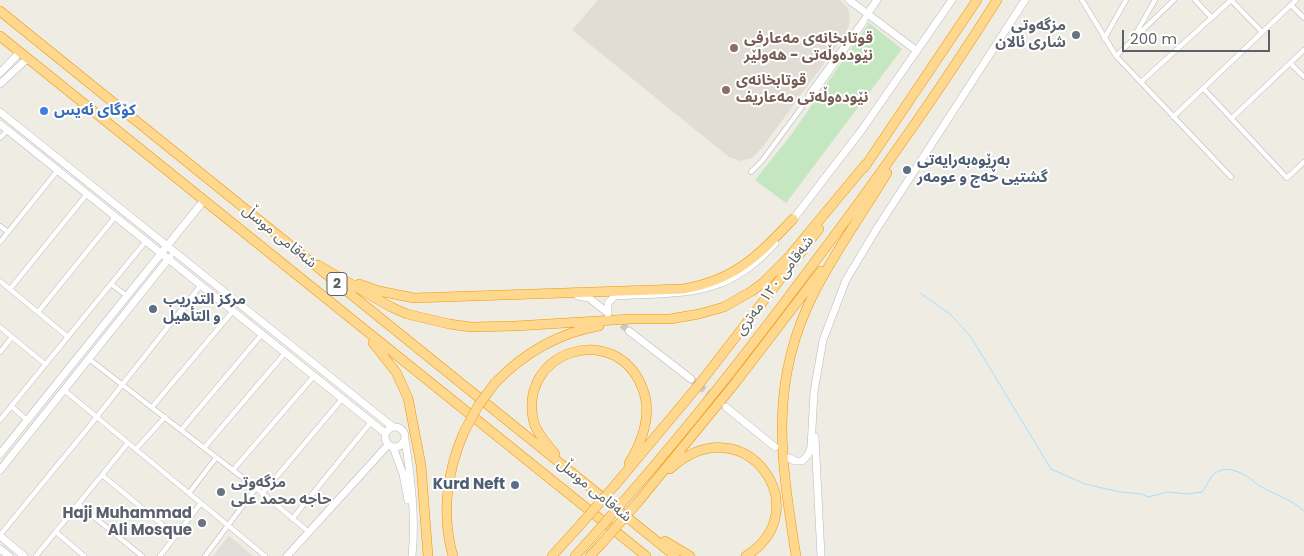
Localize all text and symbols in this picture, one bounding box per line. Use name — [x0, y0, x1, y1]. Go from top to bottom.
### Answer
place label: مزگەوتی شاری ئالان — [995, 17, 1066, 52]
scale bar — [1124, 20, 1272, 52]
text: 200 m — [1130, 28, 1177, 49]
marker: مزگەوتی شاری ئالان — [1070, 29, 1082, 41]
place label: قوتابخانەی مەعارفی نێودەوڵەتی - هەولێر — [744, 30, 873, 65]
marker: قوتابخانەی مەعارفی نێودەوڵەتی - هەولێر — [728, 42, 740, 54]
place label: قوتابخانەی نێودەوڵەتی مەعاریف — [736, 72, 868, 107]
marker: قوتابخانەی نێودەوڵەتی مەعاریف — [720, 84, 732, 96]
place label: کۆگای ئەیس — [54, 102, 136, 120]
marker: کۆگای ئەیس — [38, 105, 50, 117]
place label: بەڕێوەبەرایەتی گشتیی حەج و عومەر — [917, 152, 1048, 187]
marker: بەڕێوەبەرایەتی گشتیی حەج و عومەر — [901, 164, 913, 176]
street label: شەقامی موسڵ — [238, 201, 320, 273]
street label: شەقامی ١٢٠ مەتری — [732, 233, 818, 339]
road number: 2 — [327, 272, 347, 296]
place label: مركز التدريب و التأهيل — [163, 291, 246, 326]
marker: مركز التدريب و التأهيل — [147, 303, 159, 315]
street label: شەقامی موسڵ — [553, 455, 635, 527]
place label: مزگه‌وتی حاجه‌ محمد علی — [231, 474, 331, 509]
place label: Kurd Neft — [433, 476, 505, 494]
marker: Kurd Neft — [509, 479, 521, 491]
marker: مزگه‌وتی حاجه‌ محمد علی — [215, 486, 227, 498]
place label: Haji Muhammad Ali Mosque — [63, 505, 192, 540]
marker: Haji Muhammad Ali Mosque — [196, 517, 208, 529]

